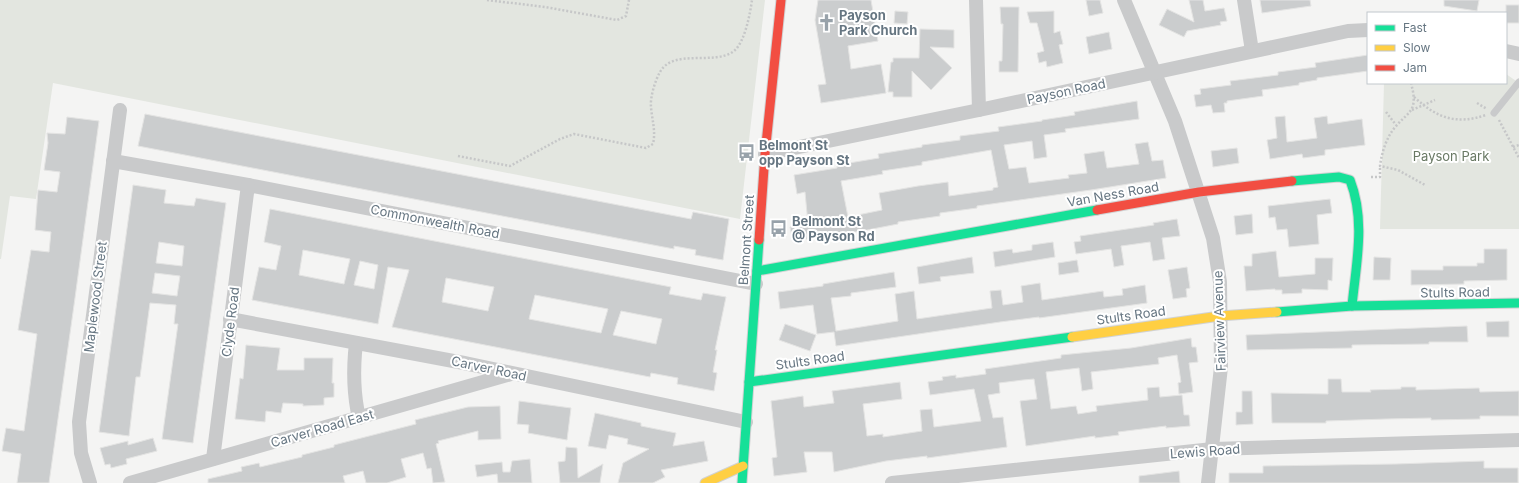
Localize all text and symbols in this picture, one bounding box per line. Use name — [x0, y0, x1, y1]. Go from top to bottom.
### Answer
place label: Payson Park Church — [839, 7, 917, 38]
church icon: Payson Park Church — [816, 12, 836, 32]
legend — [1367, 12, 1507, 84]
text: Fast — [1403, 20, 1427, 35]
text: Slow — [1403, 40, 1431, 55]
text: Jam — [1403, 60, 1427, 75]
street label: Payson Road — [1025, 75, 1107, 107]
place label: Belmont St opp Payson St — [759, 137, 850, 168]
bus stop icon: Belmont St opp Payson St — [736, 142, 756, 162]
park label: Payson Park — [1413, 148, 1489, 164]
street label: Van Ness Road — [1066, 178, 1160, 210]
street label: Belmont Street — [735, 194, 757, 286]
street label: Commonwealth Road — [369, 201, 501, 241]
place label: Belmont St @ Payson Rd — [792, 213, 875, 244]
bus stop icon: Belmont St @ Payson Rd — [769, 218, 789, 238]
street label: Maplewood Street — [80, 241, 110, 353]
street label: Fairview Avenue — [1209, 270, 1229, 372]
street label: Stults Road — [1420, 283, 1490, 301]
street label: Clyde Road — [218, 286, 242, 358]
street label: Stults Road — [1095, 302, 1167, 328]
street label: Stults Road — [774, 347, 846, 373]
street label: Carver Road — [450, 352, 528, 384]
street label: Carver Road East — [269, 406, 375, 450]
street label: Lewis Road — [1169, 441, 1241, 461]

